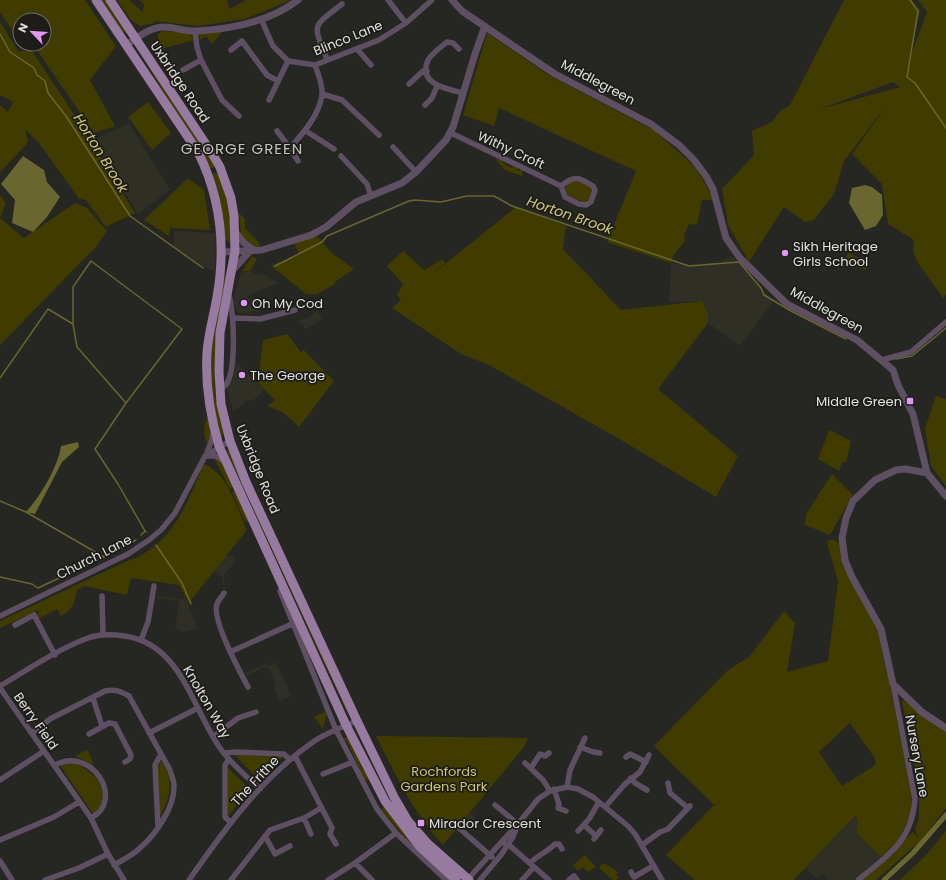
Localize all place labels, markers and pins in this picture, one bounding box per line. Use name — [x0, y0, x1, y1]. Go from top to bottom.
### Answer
place label: Sikh Heritage Girls School — [793, 237, 878, 271]
marker: Sikh Heritage Girls School — [780, 248, 790, 258]
place label: Oh My Cod — [252, 294, 323, 313]
marker: Oh My Cod — [239, 298, 249, 308]
place label: The George — [250, 366, 325, 385]
marker: The George — [237, 370, 247, 380]
place label: Middle Green — [816, 392, 902, 411]
marker: Middle Green — [905, 396, 915, 406]
place label: Mirador Crescent — [429, 814, 541, 833]
marker: Mirador Crescent — [416, 818, 426, 828]

